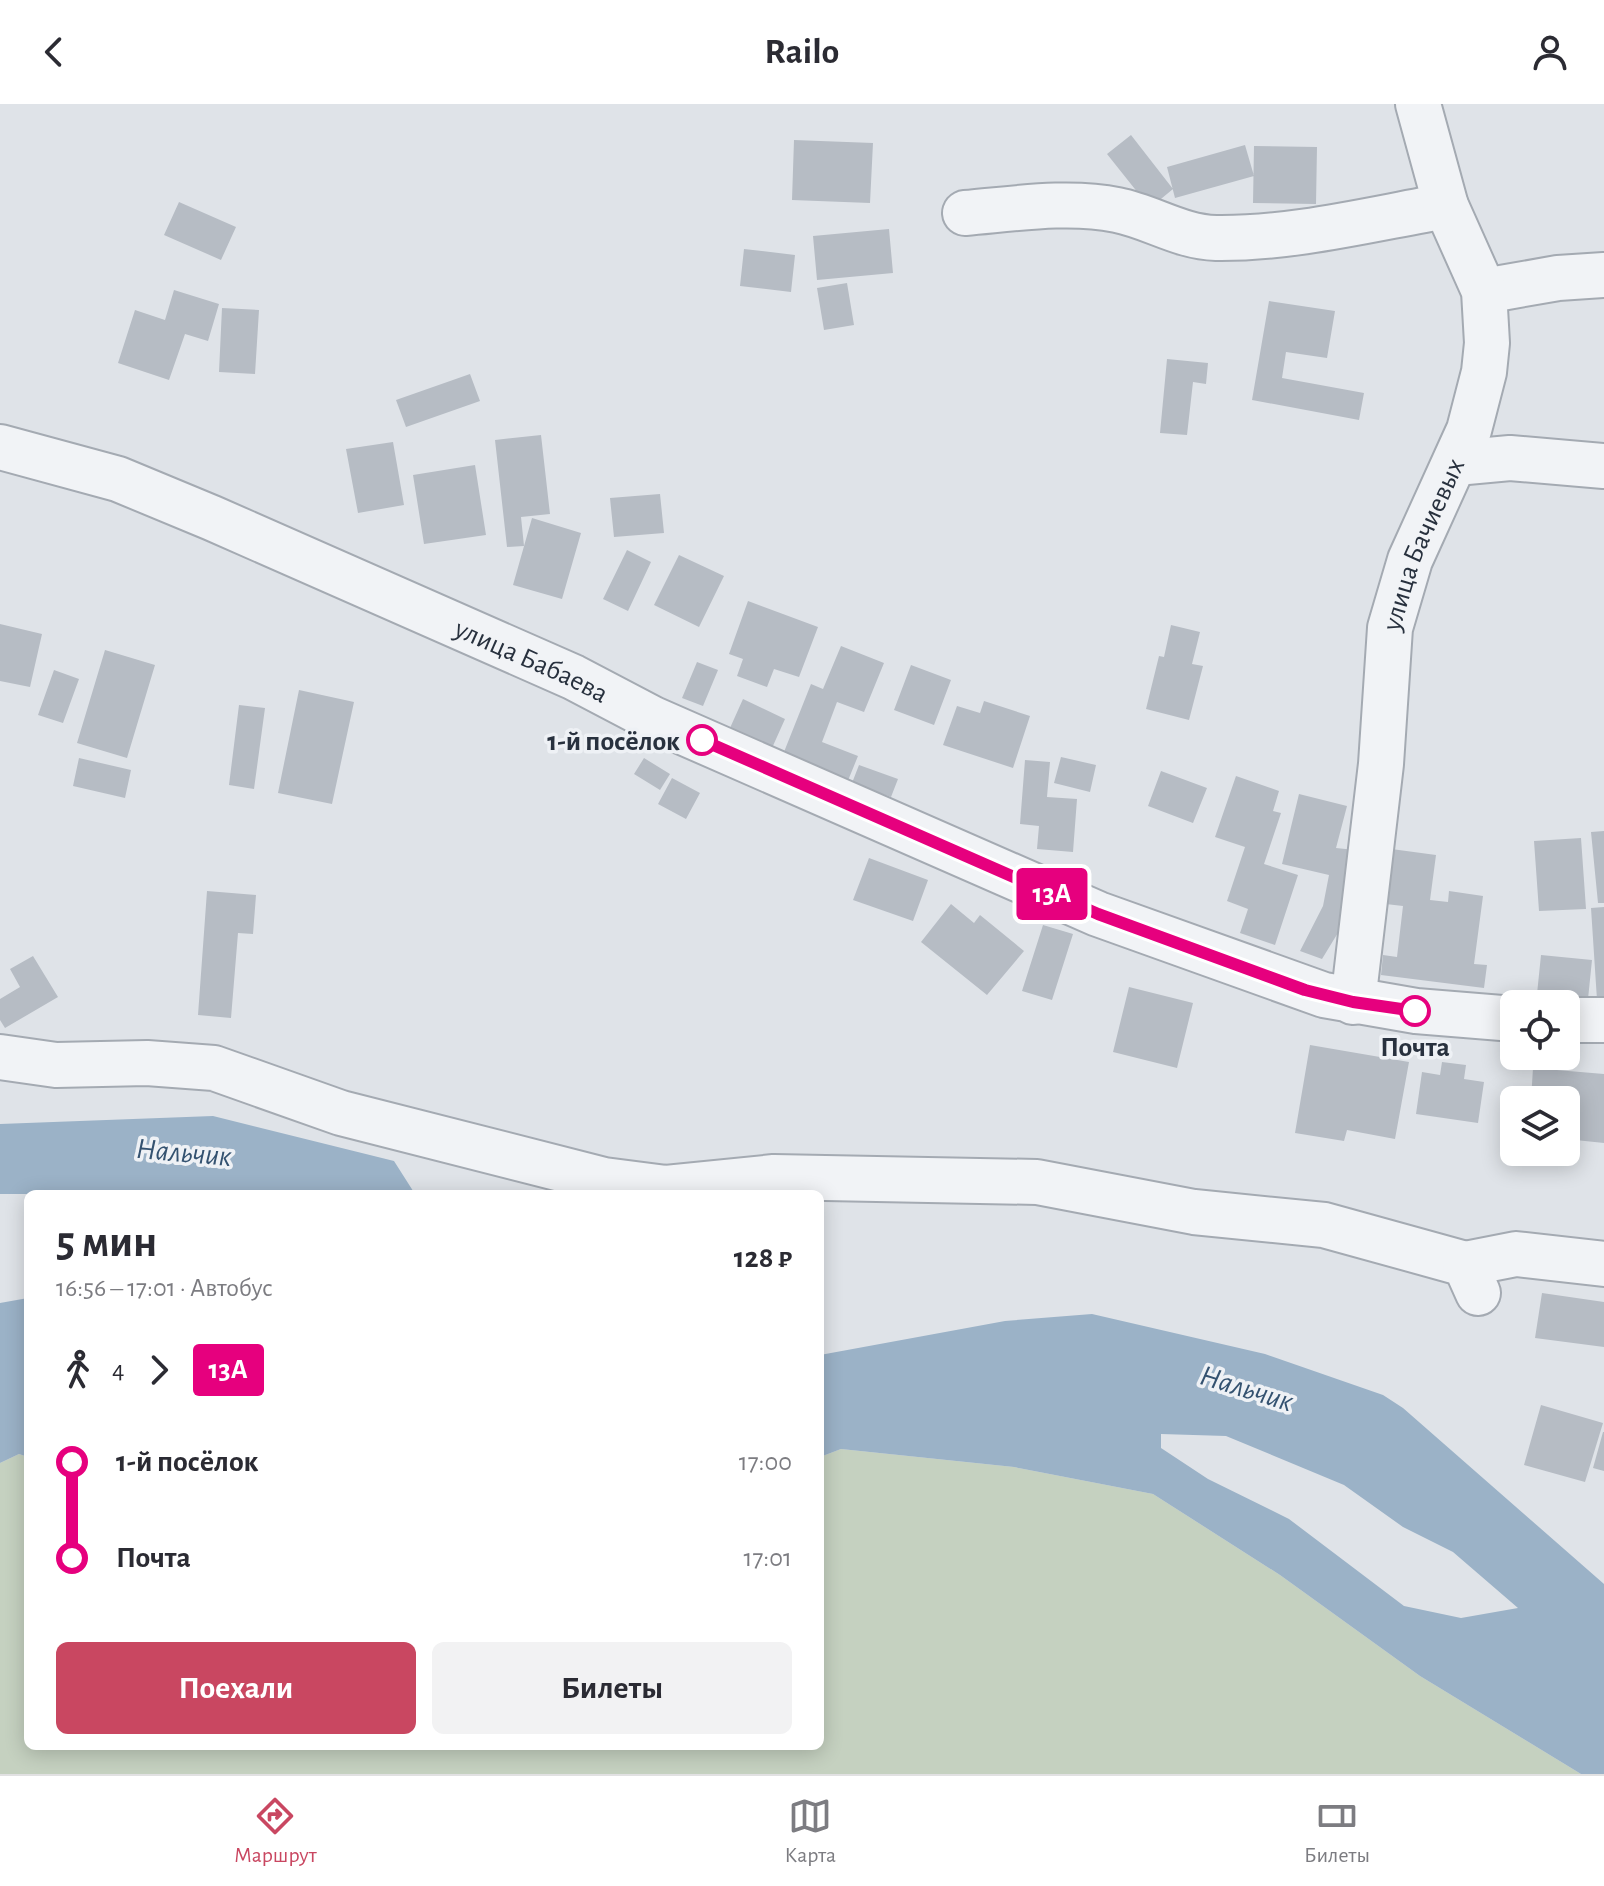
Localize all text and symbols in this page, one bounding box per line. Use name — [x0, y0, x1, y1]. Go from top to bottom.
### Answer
icon: back — [32, 30, 76, 74]
icon: person — [1528, 30, 1572, 74]
text: Railo — [765, 34, 839, 70]
street label: улица Бачиевых — [1378, 454, 1470, 635]
street label: улица Бабаева — [449, 614, 613, 709]
marker: 1-й посёлок — [687, 725, 717, 755]
place label: 1-й посёлок — [547, 728, 680, 756]
line badge: 13А — [1006, 868, 1098, 920]
text: 13А — [1032, 880, 1072, 908]
map controls — [1500, 990, 1580, 1166]
button: locate — [1500, 990, 1580, 1070]
marker: Почта — [1400, 996, 1430, 1026]
place label: Почта — [1380, 1034, 1450, 1062]
button: layers — [1500, 1086, 1580, 1166]
water label: Нальчик — [135, 1134, 233, 1172]
text: 5 мин — [56, 1221, 157, 1265]
text: 128 ₽ — [734, 1243, 792, 1273]
text: 16:56 – 17:01 · Автобус — [56, 1275, 273, 1301]
icon: walk — [56, 1348, 100, 1392]
icon: forward — [137, 1348, 181, 1392]
text: 13А — [209, 1356, 248, 1384]
text: 4 — [112, 1357, 125, 1383]
water label: Нальчик — [1197, 1361, 1297, 1417]
text: 1-й посёлок — [116, 1447, 258, 1477]
text: 17:00 — [739, 1449, 792, 1475]
text: Почта — [116, 1543, 191, 1573]
text: 17:01 — [744, 1545, 792, 1571]
button: Поехали — [56, 1642, 416, 1734]
button: Билеты — [432, 1642, 792, 1734]
tab: Маршрут — [234, 1794, 317, 1868]
tab: Карта — [785, 1794, 836, 1868]
tab: Билеты — [1304, 1794, 1370, 1868]

